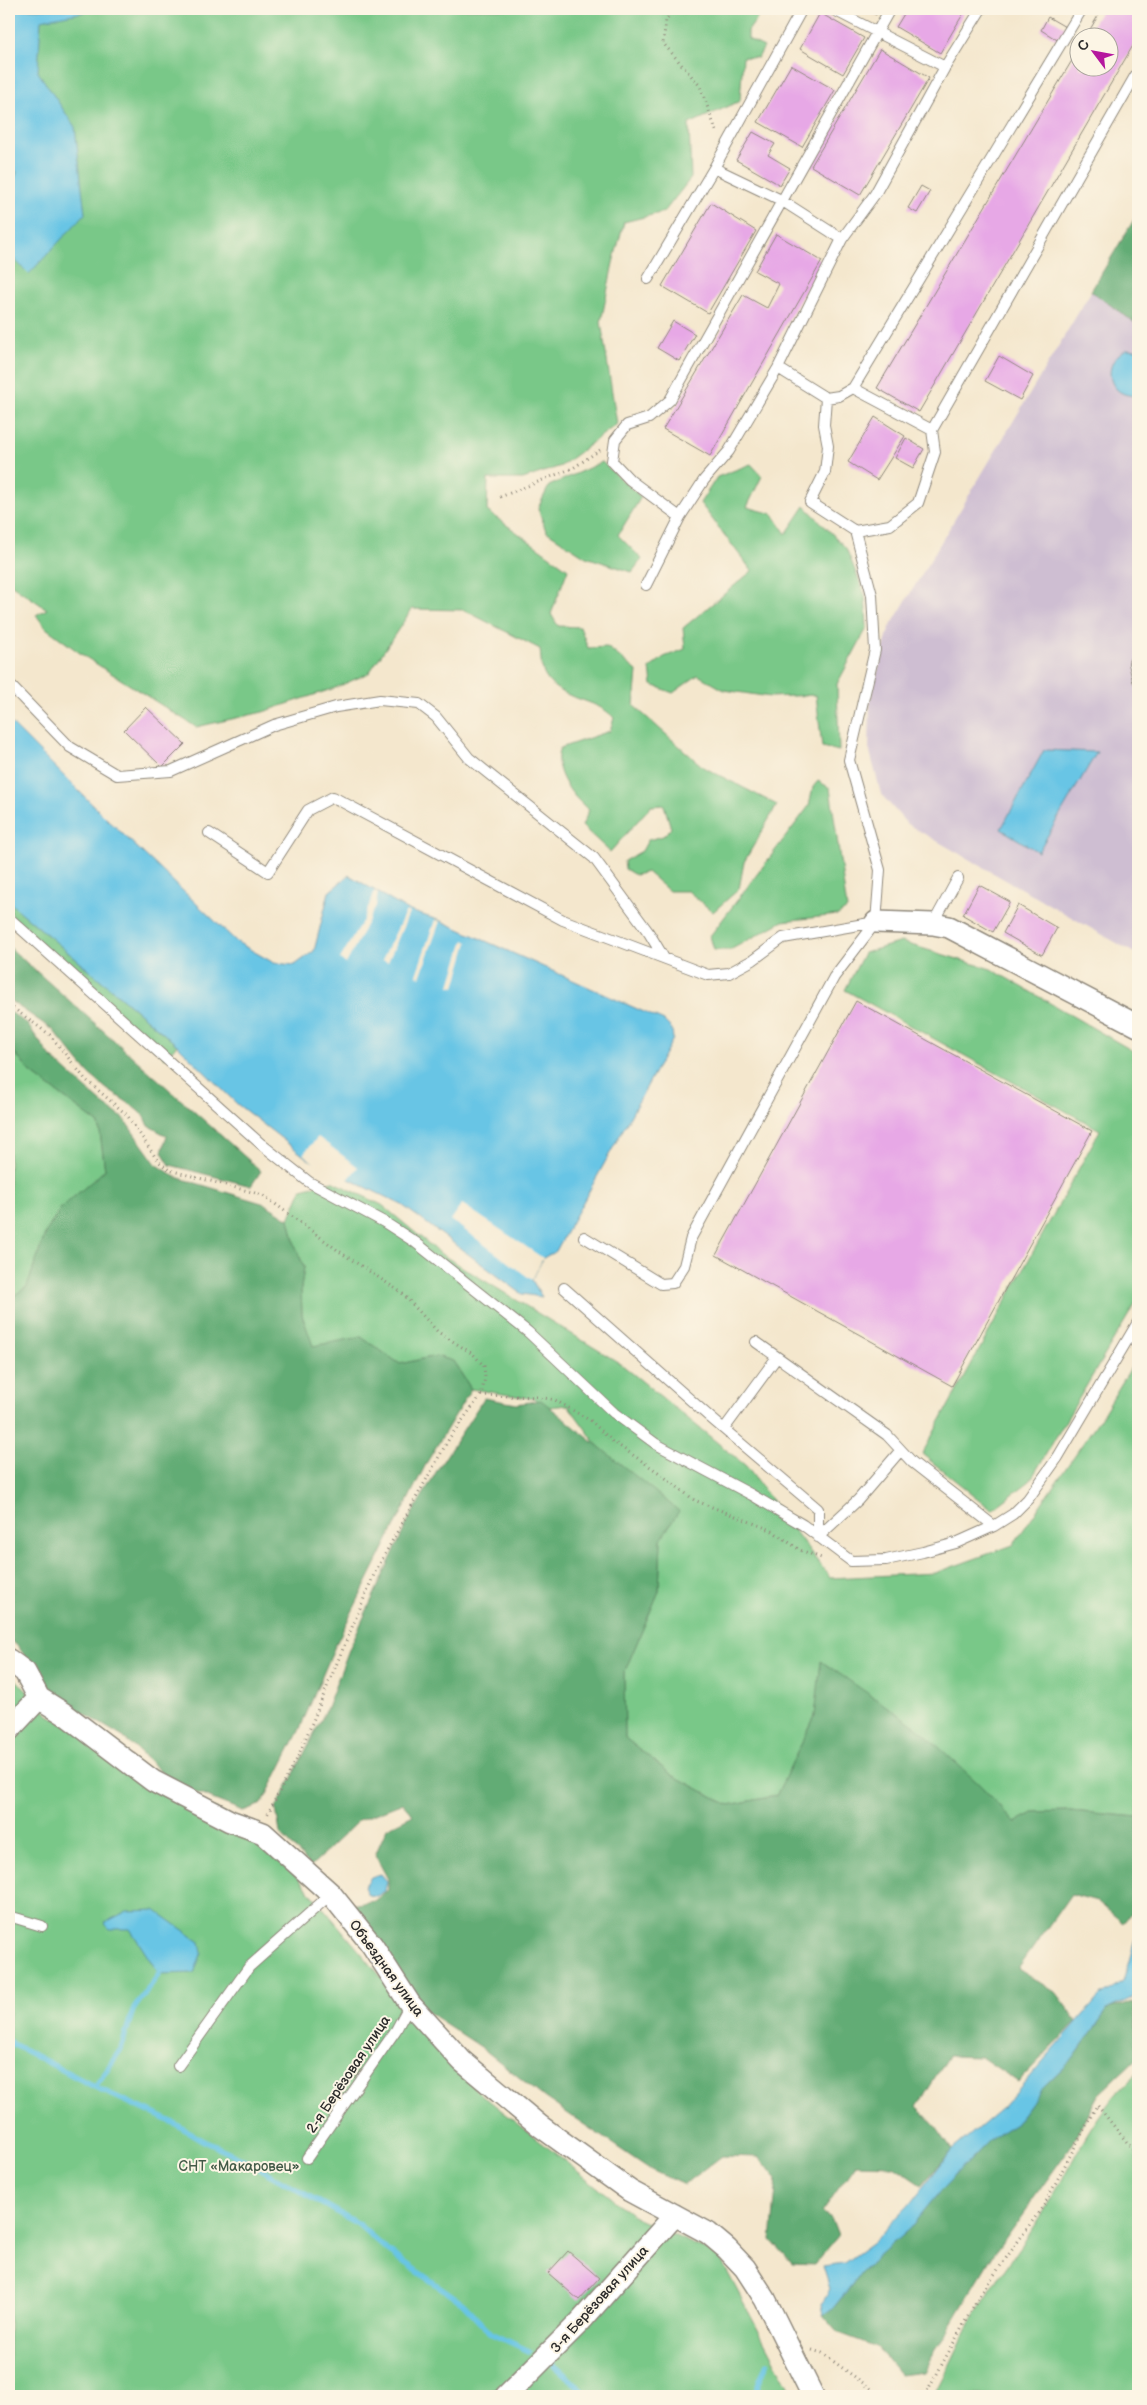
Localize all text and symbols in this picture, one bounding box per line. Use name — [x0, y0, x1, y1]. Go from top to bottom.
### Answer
north arrow — [1070, 28, 1120, 78]
text: С — [1074, 37, 1093, 54]
street label: Объездная улица — [346, 1917, 428, 2020]
street label: 2-я Берёзовая улица — [303, 2012, 394, 2136]
park label: СНТ «Макаровец» — [178, 2158, 300, 2175]
street label: 3-я Берёзовая улица — [547, 2242, 652, 2356]

